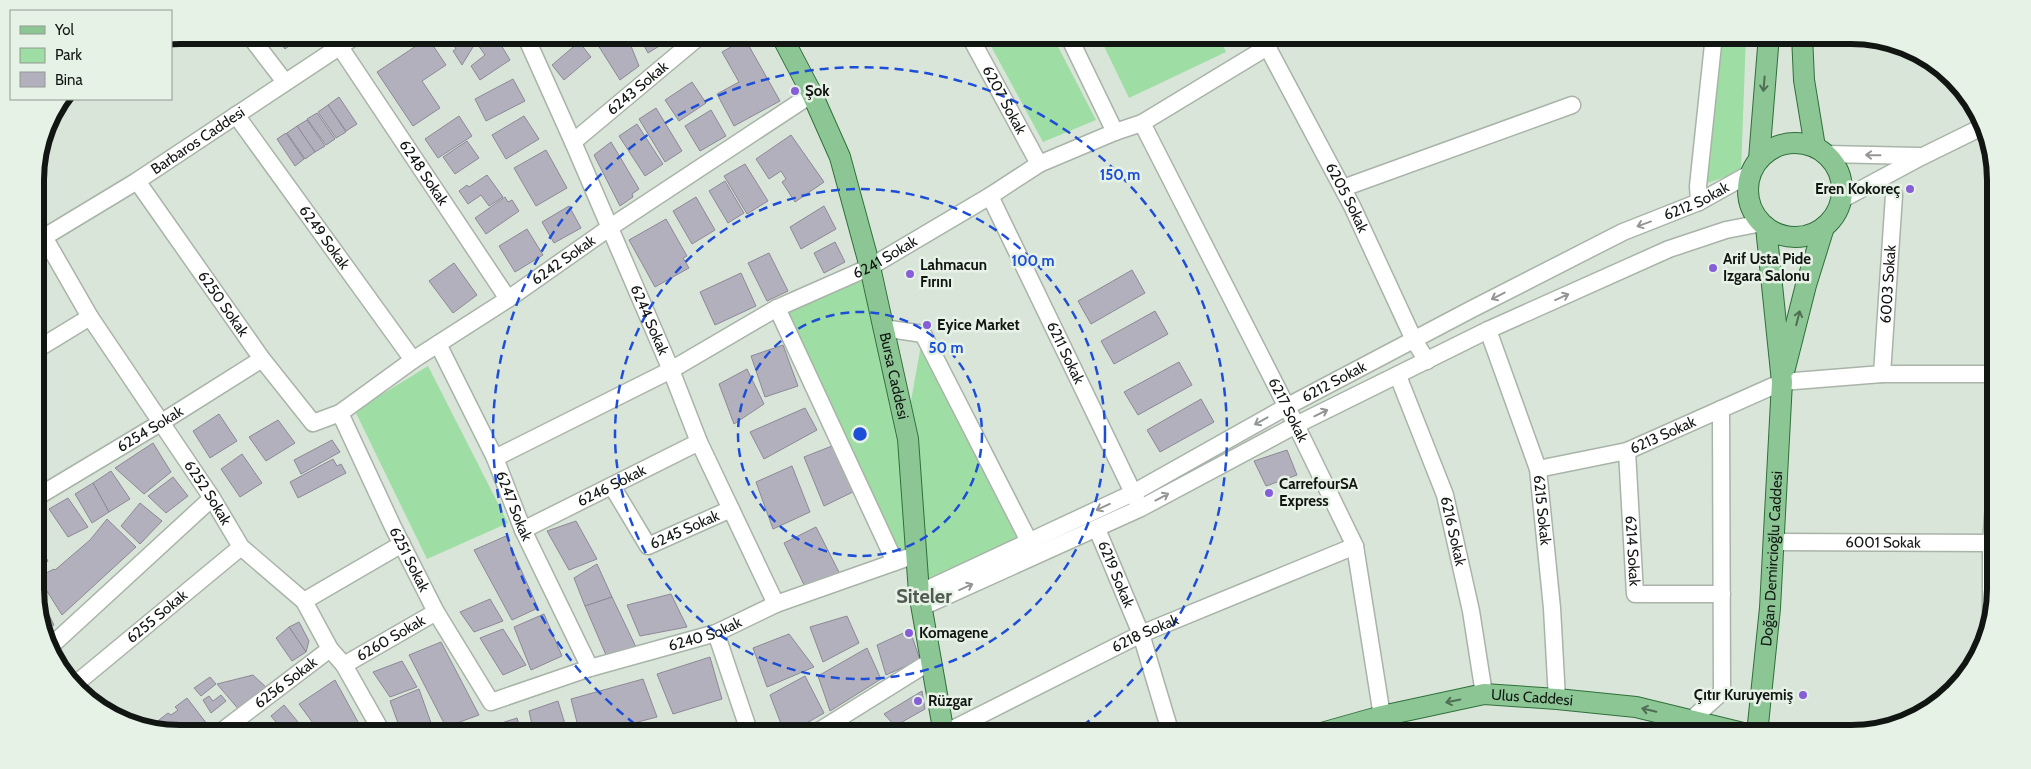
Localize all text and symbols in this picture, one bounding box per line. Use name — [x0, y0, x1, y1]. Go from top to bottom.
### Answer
legend — [10, 10, 172, 100]
text: Yol — [54, 21, 74, 39]
text: Park — [55, 46, 82, 64]
street label: 6243 Sokak — [603, 57, 672, 119]
street label: 6207 Sokak — [978, 63, 1030, 138]
text: Bina — [55, 71, 83, 89]
one-way arrow — [1760, 75, 1769, 91]
place label: Şok — [805, 82, 830, 100]
marker: Şok — [789, 85, 801, 97]
street label: Barbaros Caddesi — [147, 103, 248, 178]
street label: 6248 Sokak — [395, 136, 452, 209]
one-way arrow — [1865, 151, 1881, 160]
street label: 6205 Sokak — [1322, 160, 1372, 236]
text: 150 m — [1100, 166, 1140, 184]
street label: 6212 Sokak — [1661, 178, 1732, 224]
place label: Eren Kokoreç — [1815, 180, 1900, 198]
marker: Eren Kokoreç — [1904, 183, 1916, 195]
street label: 6249 Sokak — [295, 202, 354, 273]
one-way arrow — [1637, 220, 1652, 229]
street label: 6242 Sokak — [528, 231, 599, 289]
street label: 6241 Sokak — [850, 232, 921, 282]
street label: 6003 Sokak — [1876, 244, 1900, 324]
place label: Arif Usta Pide Izgara Salonu — [1723, 250, 1811, 285]
text: 100 m — [1011, 252, 1055, 270]
place label: Lahmacun Fırını — [920, 256, 987, 291]
marker: Arif Usta Pide Izgara Salonu — [1707, 262, 1719, 274]
street label: 6250 Sokak — [194, 267, 253, 340]
marker: Lahmacun Fırını — [904, 268, 916, 280]
street label: 6244 Sokak — [626, 282, 673, 358]
one-way arrow — [1491, 292, 1506, 301]
one-way arrow — [1554, 292, 1569, 302]
one-way arrow — [1793, 311, 1803, 327]
place label: Eyice Market — [937, 316, 1020, 334]
marker: Eyice Market — [921, 319, 933, 331]
street label: 6211 Sokak — [1043, 319, 1088, 387]
street label: Bursa Caddesi — [876, 331, 912, 421]
text: 50 m — [928, 339, 964, 357]
street label: 6212 Sokak — [1299, 357, 1369, 406]
street label: 6217 Sokak — [1264, 375, 1312, 445]
street label: 6254 Sokak — [114, 402, 187, 456]
one-way arrow — [1313, 408, 1328, 417]
street label: 6213 Sokak — [1627, 412, 1699, 458]
one-way arrow — [1255, 416, 1269, 426]
centre of rings — [851, 425, 869, 443]
street label: 6252 Sokak — [180, 457, 235, 529]
street label: 6246 Sokak — [574, 461, 649, 510]
street label: 6247 Sokak — [492, 468, 536, 544]
street label: Doğan Demircioğlu Caddesi — [1757, 471, 1786, 647]
street label: 6215 Sokak — [1530, 474, 1555, 546]
place label: CarrefourSA Express — [1279, 475, 1359, 510]
marker: CarrefourSA Express — [1263, 487, 1275, 499]
one-way arrow — [1154, 492, 1169, 502]
street label: 6216 Sokak — [1437, 495, 1470, 568]
one-way arrow — [1096, 502, 1111, 512]
street label: 6245 Sokak — [647, 506, 722, 553]
street label: 6214 Sokak — [1622, 515, 1644, 587]
street label: 6251 Sokak — [385, 524, 433, 595]
street label: 6001 Sokak — [1845, 533, 1921, 552]
street label: 6219 Sokak — [1094, 538, 1138, 611]
one-way arrow — [958, 582, 973, 591]
district label: Siteler — [896, 584, 952, 608]
street label: 6255 Sokak — [123, 586, 191, 647]
street label: 6218 Sokak — [1109, 610, 1182, 656]
street label: 6260 Sokak — [353, 611, 429, 665]
street label: 6240 Sokak — [666, 613, 745, 655]
place label: Komagene — [919, 624, 988, 642]
marker: Komagene — [903, 627, 915, 639]
street label: 6256 Sokak — [251, 653, 321, 712]
street label: Ulus Caddesi — [1491, 686, 1574, 710]
place label: Çıtır Kuruyemiş — [1694, 686, 1793, 704]
marker: Çıtır Kuruyemiş — [1797, 689, 1809, 701]
place label: Rüzgar — [928, 692, 972, 710]
marker: Rüzgar — [912, 695, 924, 707]
one-way arrow — [1445, 697, 1461, 706]
one-way arrow — [1641, 705, 1657, 714]

